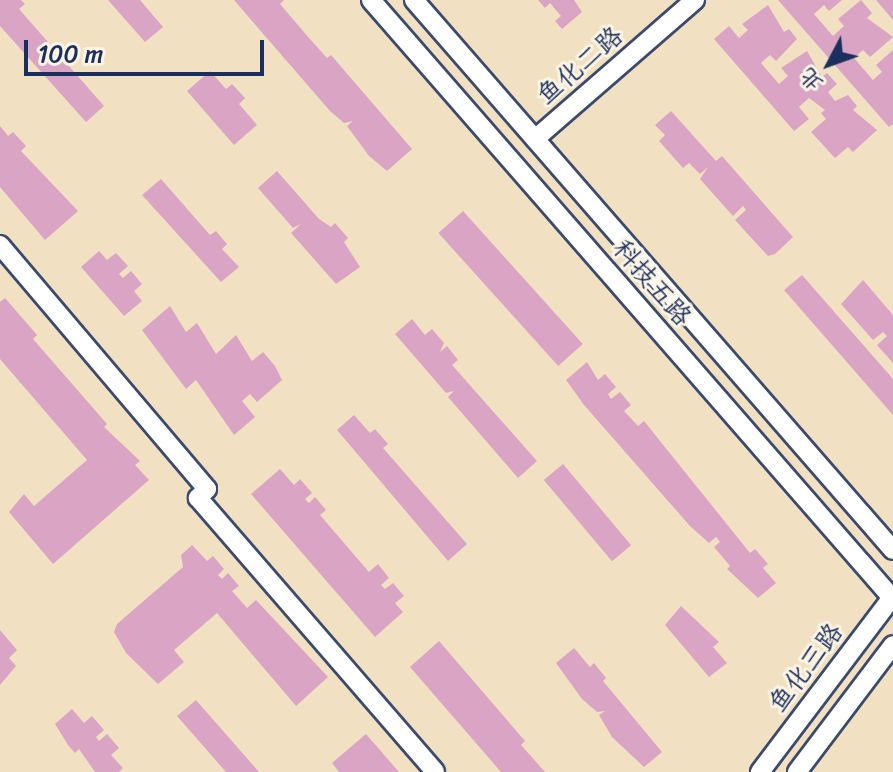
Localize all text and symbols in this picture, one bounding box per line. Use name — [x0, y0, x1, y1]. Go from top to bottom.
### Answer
street label: 鱼化二路 — [531, 20, 629, 112]
scale bar — [28, 24, 268, 74]
north arrow — [789, 24, 869, 104]
text: 100 m — [38, 33, 103, 75]
text: 北 — [789, 59, 832, 101]
street label: 科技五路 — [606, 234, 698, 332]
street label: 鱼化三路 — [762, 617, 850, 719]

